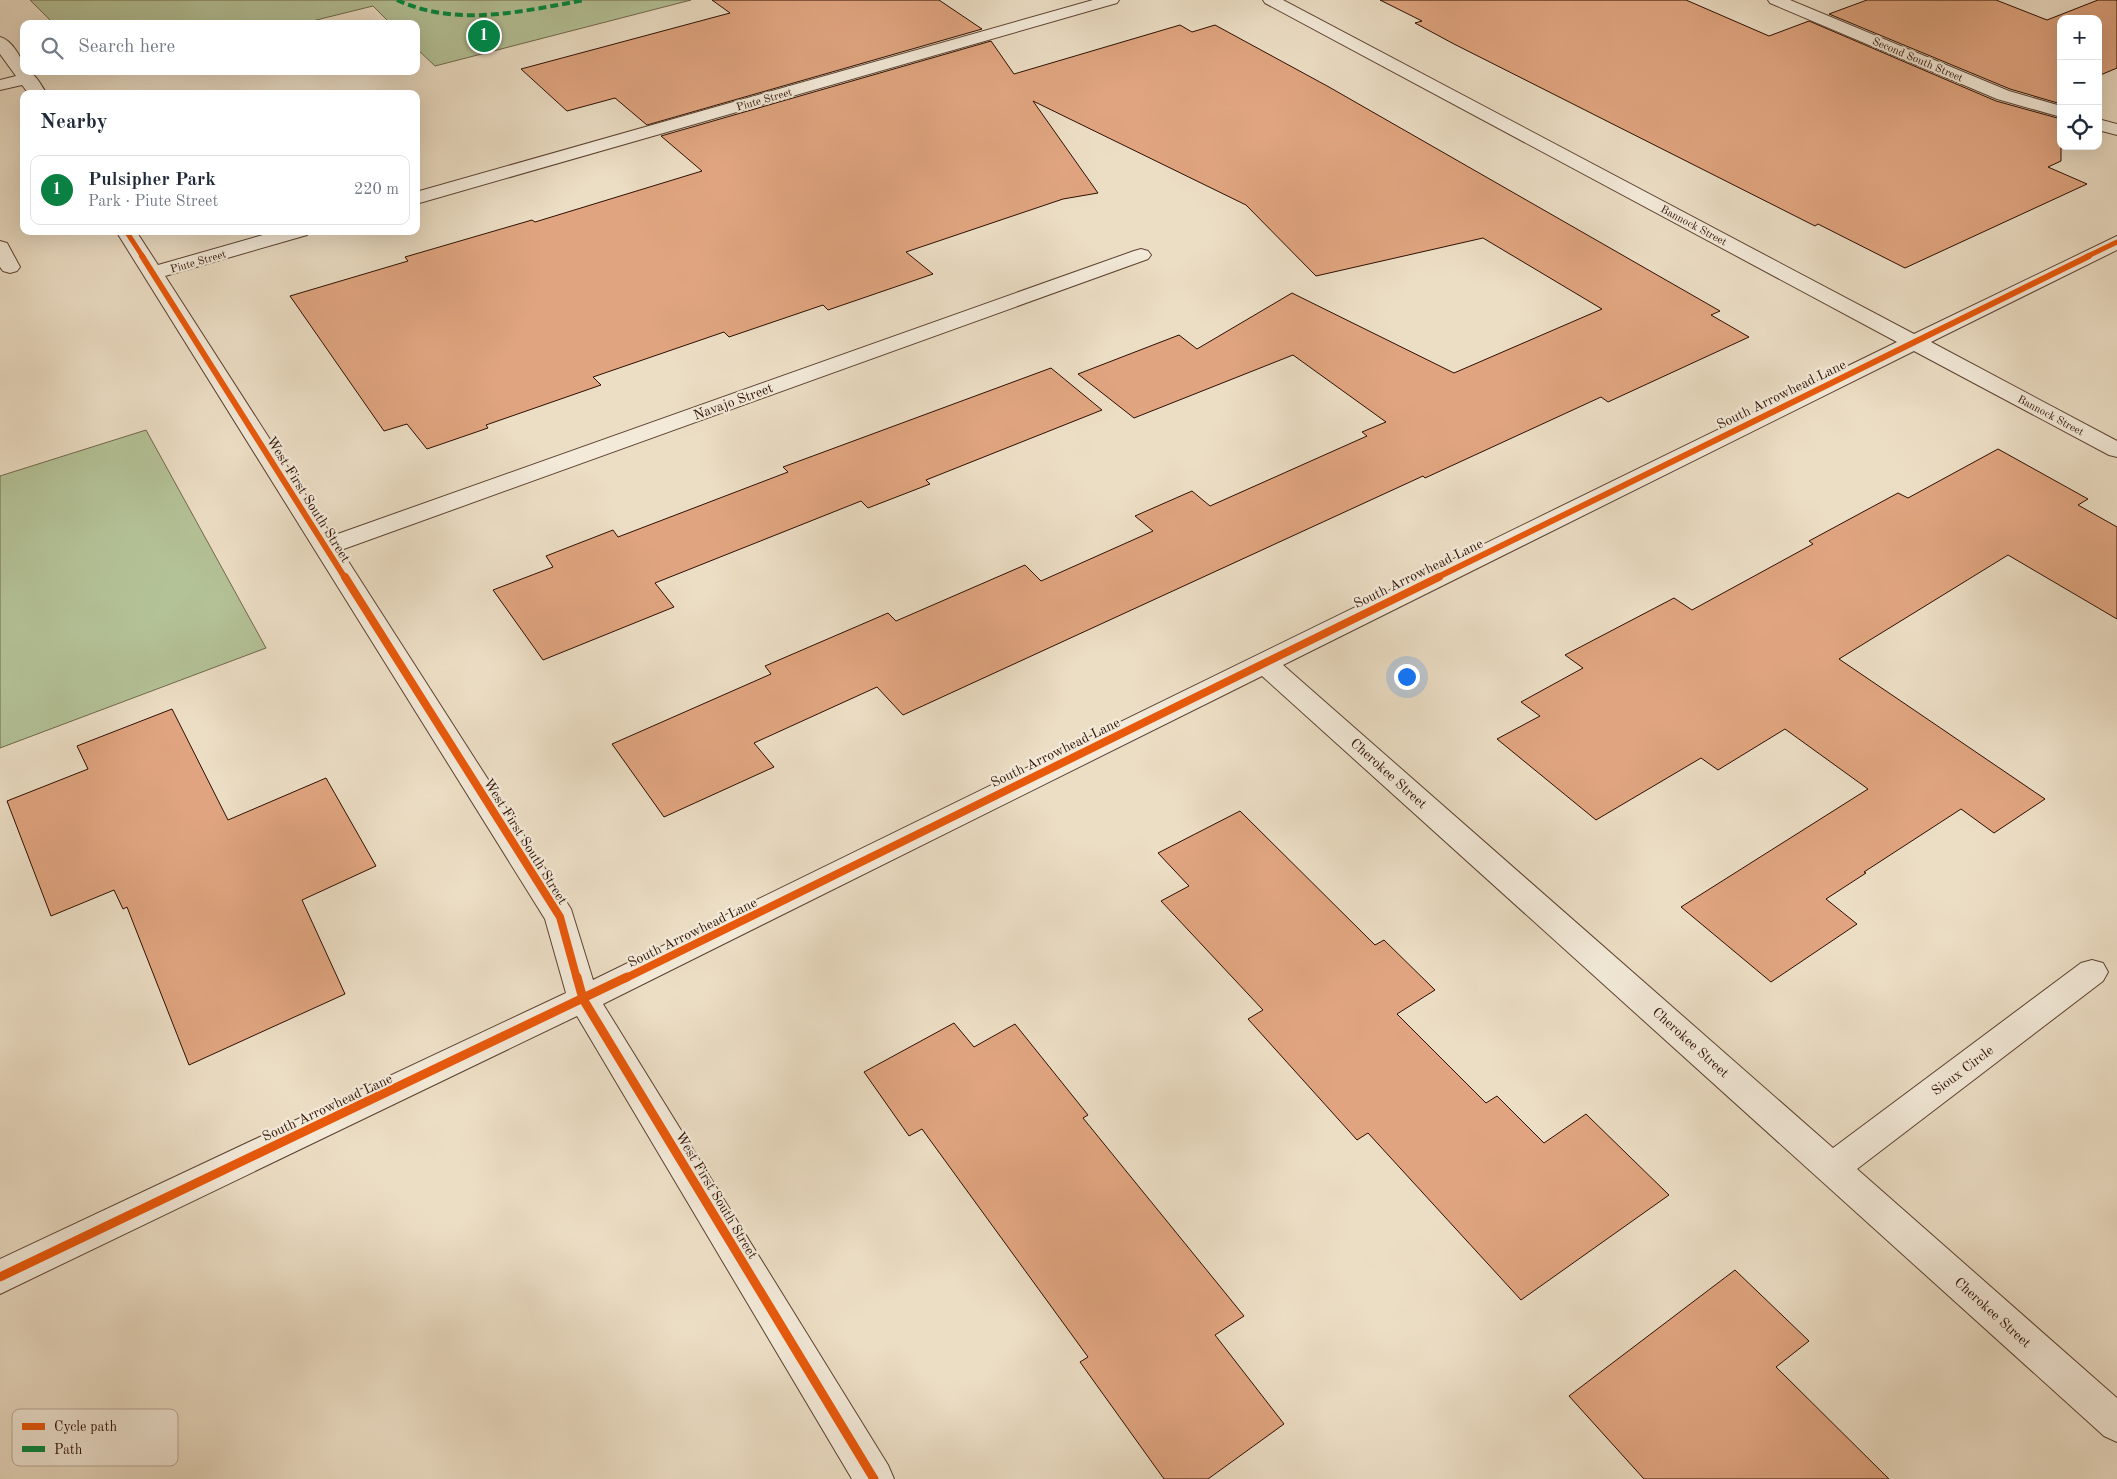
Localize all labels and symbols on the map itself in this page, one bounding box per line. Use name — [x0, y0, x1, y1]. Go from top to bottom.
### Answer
pin: 1 — [468, 17, 500, 55]
street label: Second South Street — [1871, 36, 1964, 84]
street label: Piute Street — [735, 87, 794, 114]
street label: Bannock Street — [1658, 204, 1728, 248]
street label: Piute Street — [169, 249, 228, 276]
street label: South Arrowhead Lane — [1715, 358, 1848, 432]
street label: Navajo Street — [692, 381, 775, 423]
street label: Bannock Street — [2015, 394, 2085, 438]
street label: West First South Street — [264, 434, 353, 565]
street label: South Arrowhead Lane — [1352, 537, 1485, 611]
your location — [1394, 664, 1420, 690]
street label: South Arrowhead Lane — [989, 716, 1122, 790]
street label: Cherokee Street — [1347, 736, 1429, 812]
street label: West First South Street — [481, 776, 570, 907]
street label: South Arrowhead Lane — [626, 896, 759, 970]
street label: Cherokee Street — [1649, 1005, 1731, 1081]
street label: Sioux Circle — [1929, 1043, 1996, 1098]
street label: South Arrowhead Lane — [260, 1072, 395, 1144]
street label: West First South Street — [673, 1130, 760, 1262]
street label: Cherokee Street — [1951, 1275, 2033, 1351]
legend — [12, 1409, 178, 1466]
text: Cycle path — [54, 1420, 117, 1434]
text: Path — [54, 1443, 83, 1457]

